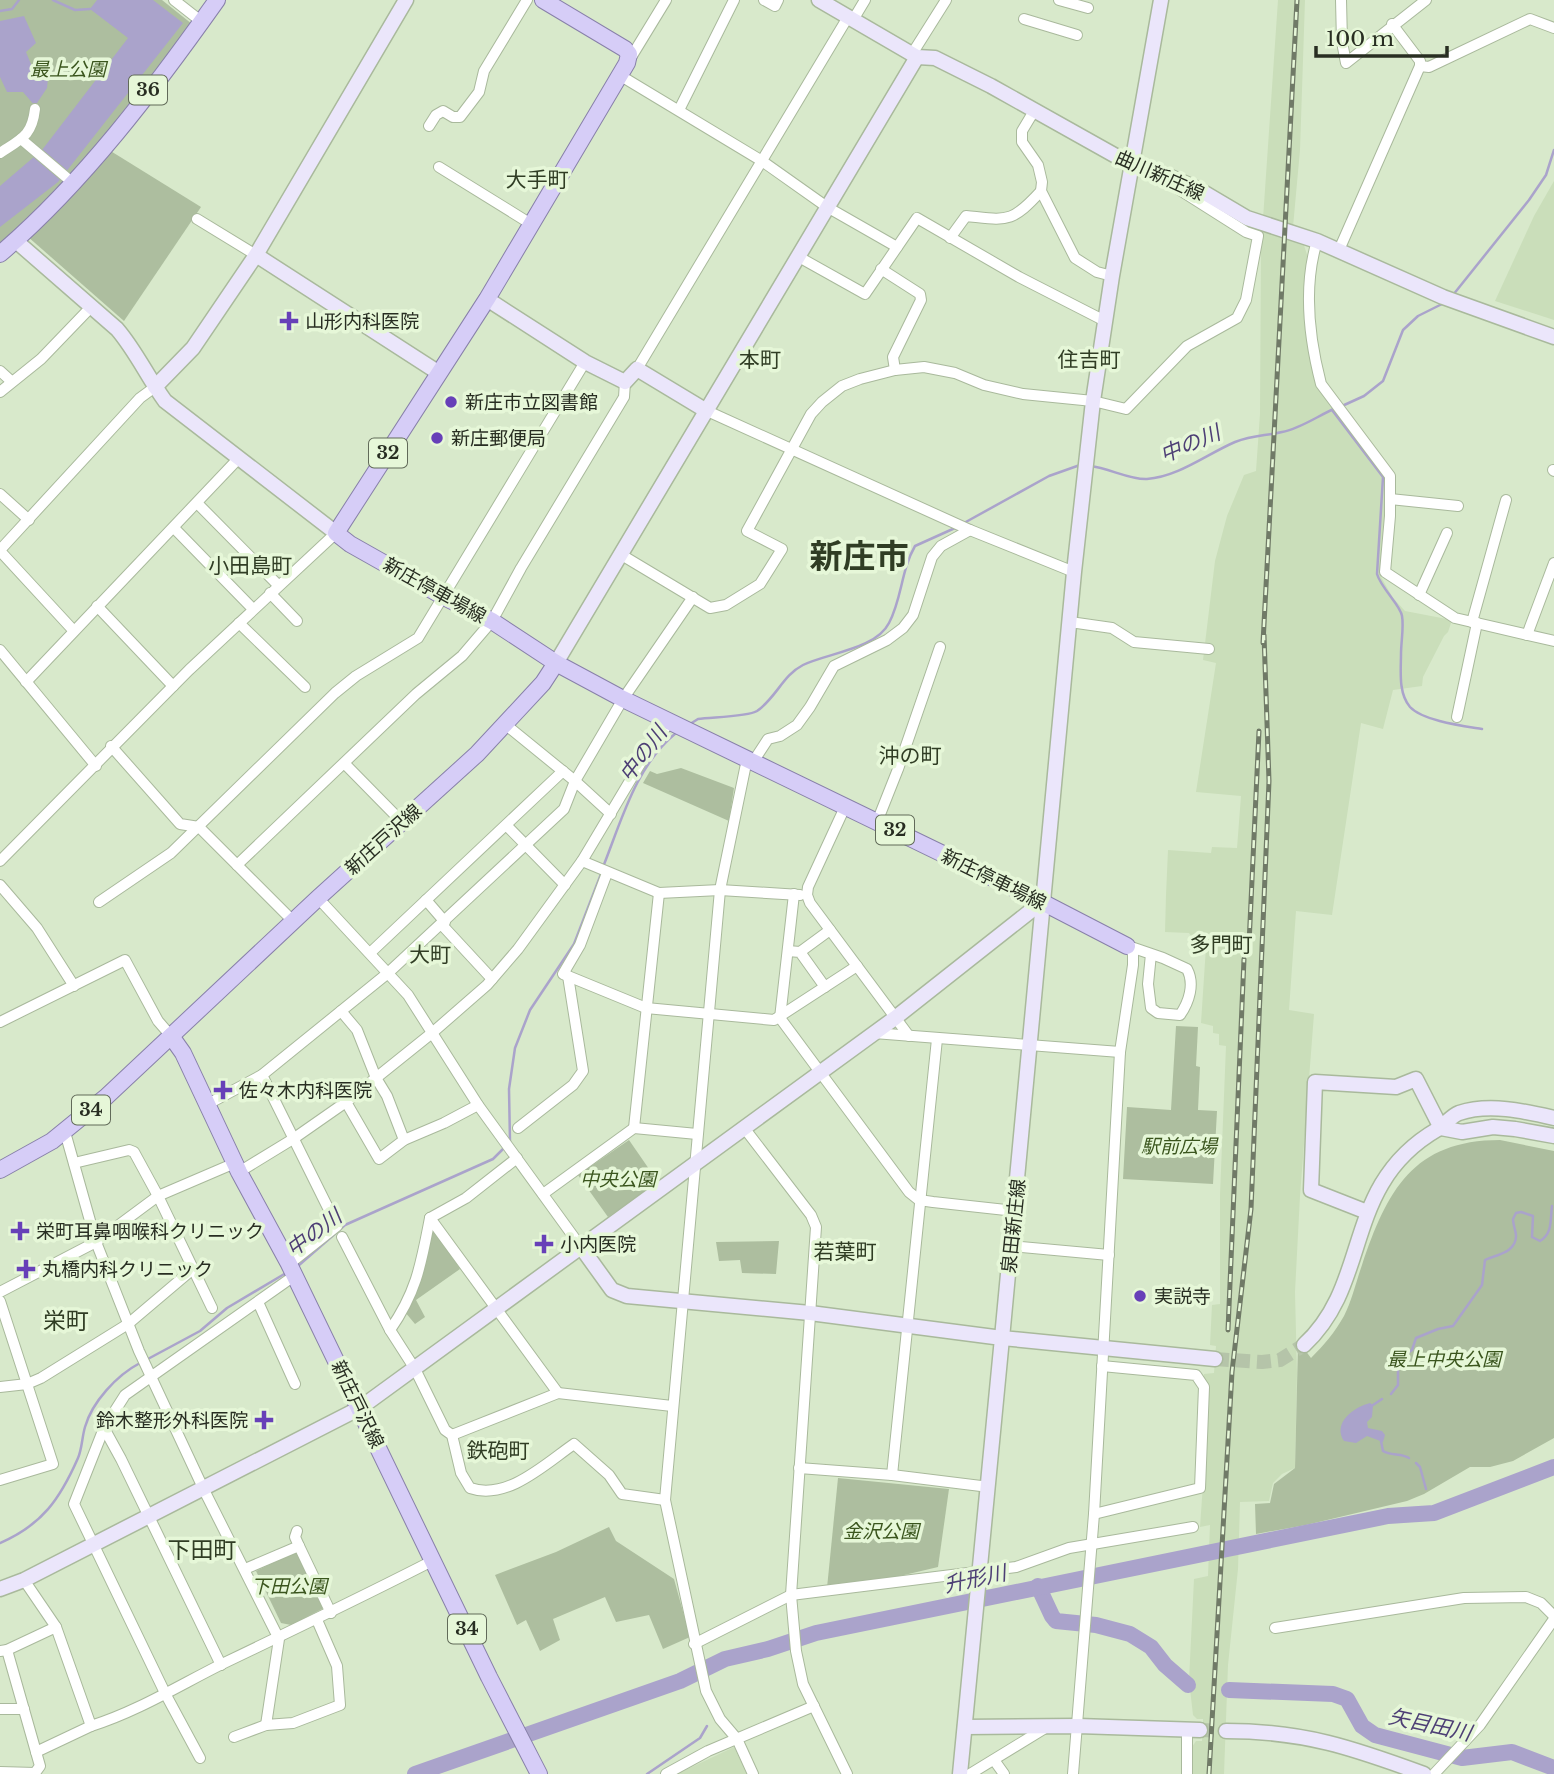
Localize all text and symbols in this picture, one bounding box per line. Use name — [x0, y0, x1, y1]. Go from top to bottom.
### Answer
scale bar — [1316, 14, 1447, 58]
text: 100 m — [1326, 26, 1394, 52]
park label: 最上公園 — [30, 58, 109, 81]
road number: 36 — [129, 76, 167, 104]
street label: 曲川新庄線 — [1112, 146, 1208, 205]
district label: 大手町 — [506, 167, 569, 193]
place label: 山形内科医院 — [305, 310, 419, 333]
marker: 山形内科医院 — [279, 311, 299, 331]
district label: 本町 — [739, 347, 781, 373]
district label: 住吉町 — [1058, 347, 1121, 373]
place label: 新庄市立図書館 — [465, 391, 598, 414]
marker: 新庄市立図書館 — [443, 394, 459, 410]
water label: 中の川 — [1156, 419, 1226, 468]
place label: 新庄郵便局 — [451, 427, 546, 450]
marker: 新庄郵便局 — [429, 430, 445, 446]
road number: 32 — [369, 438, 407, 467]
district label: 新庄市 — [810, 536, 909, 577]
district label: 小田島町 — [208, 553, 292, 579]
street label: 新庄停車場線 — [379, 553, 490, 628]
water label: 中の川 — [614, 719, 674, 787]
district label: 沖の町 — [879, 743, 942, 769]
street label: 新庄戸沢線 — [340, 799, 426, 880]
road number: 32 — [876, 816, 914, 844]
street label: 新庄停車場線 — [938, 844, 1050, 915]
district label: 多門町 — [1190, 932, 1253, 958]
district label: 大町 — [409, 942, 451, 968]
place label: 佐々木内科医院 — [239, 1079, 372, 1102]
marker: 佐々木内科医院 — [213, 1080, 233, 1100]
road number: 34 — [72, 1096, 110, 1125]
park label: 駅前広場 — [1141, 1135, 1219, 1158]
park label: 中央公園 — [580, 1168, 659, 1191]
street label: 泉田新庄線 — [997, 1178, 1030, 1275]
water label: 中の川 — [281, 1202, 349, 1262]
place label: 栄町耳鼻咽喉科クリニック — [36, 1220, 264, 1243]
marker: 栄町耳鼻咽喉科クリニック — [10, 1221, 30, 1241]
place label: 小内医院 — [560, 1233, 636, 1256]
marker: 小内医院 — [534, 1234, 554, 1254]
district label: 若葉町 — [814, 1239, 877, 1265]
place label: 丸橋内科クリニック — [42, 1258, 213, 1281]
marker: 丸橋内科クリニック — [16, 1259, 36, 1279]
place label: 実説寺 — [1154, 1285, 1211, 1308]
marker: 実説寺 — [1132, 1288, 1148, 1304]
district label: 栄町 — [43, 1307, 89, 1335]
park label: 最上中央公園 — [1387, 1348, 1504, 1371]
street label: 新庄戸沢線 — [326, 1356, 389, 1452]
place label: 鈴木整形外科医院 — [96, 1409, 248, 1432]
marker: 鈴木整形外科医院 — [254, 1410, 274, 1430]
district label: 鉄砲町 — [467, 1438, 530, 1464]
park label: 金沢公園 — [843, 1520, 922, 1543]
district label: 下田町 — [168, 1536, 237, 1564]
water label: 升形川 — [941, 1559, 1010, 1598]
park label: 下田公園 — [251, 1575, 330, 1598]
road number: 34 — [448, 1614, 486, 1644]
water label: 矢目田川 — [1386, 1704, 1476, 1747]

